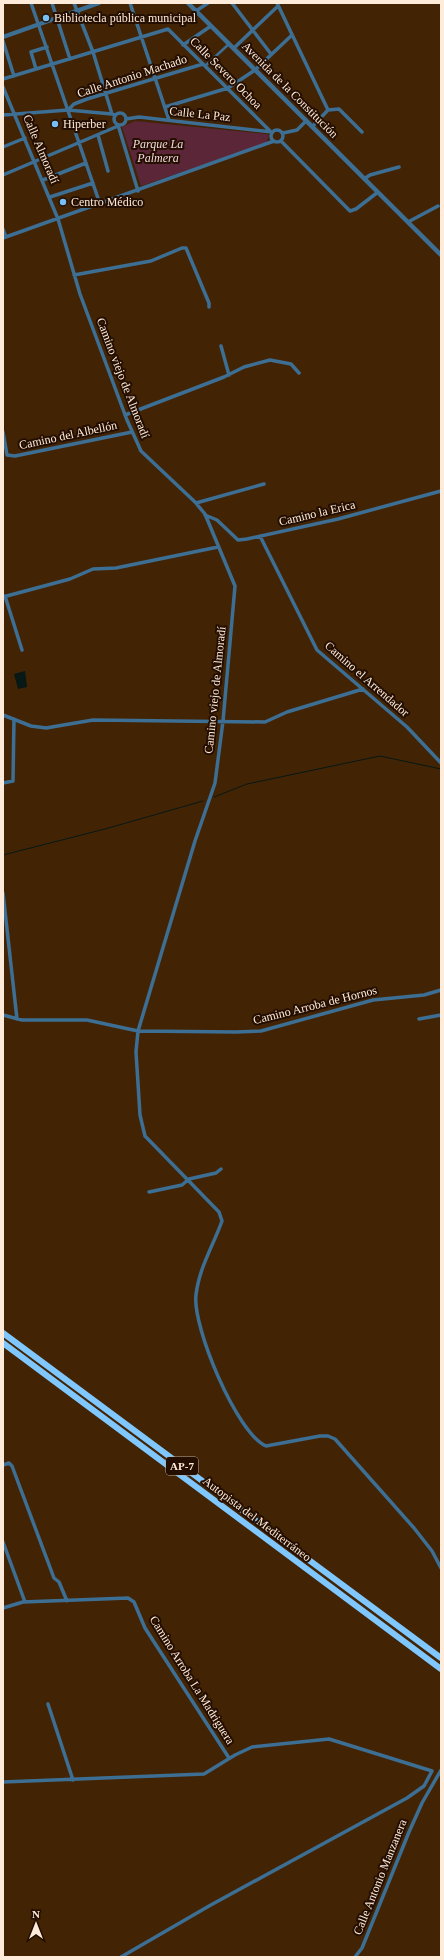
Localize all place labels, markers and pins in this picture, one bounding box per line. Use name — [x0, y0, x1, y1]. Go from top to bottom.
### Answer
place label: Bibliotecla pública municipal — [54, 11, 197, 25]
marker: Bibliotecla pública municipal — [41, 13, 51, 23]
place label: Hiperber — [63, 117, 106, 131]
marker: Hiperber — [50, 119, 60, 129]
place label: Centro Médico — [71, 195, 143, 209]
marker: Centro Médico — [58, 197, 68, 207]

